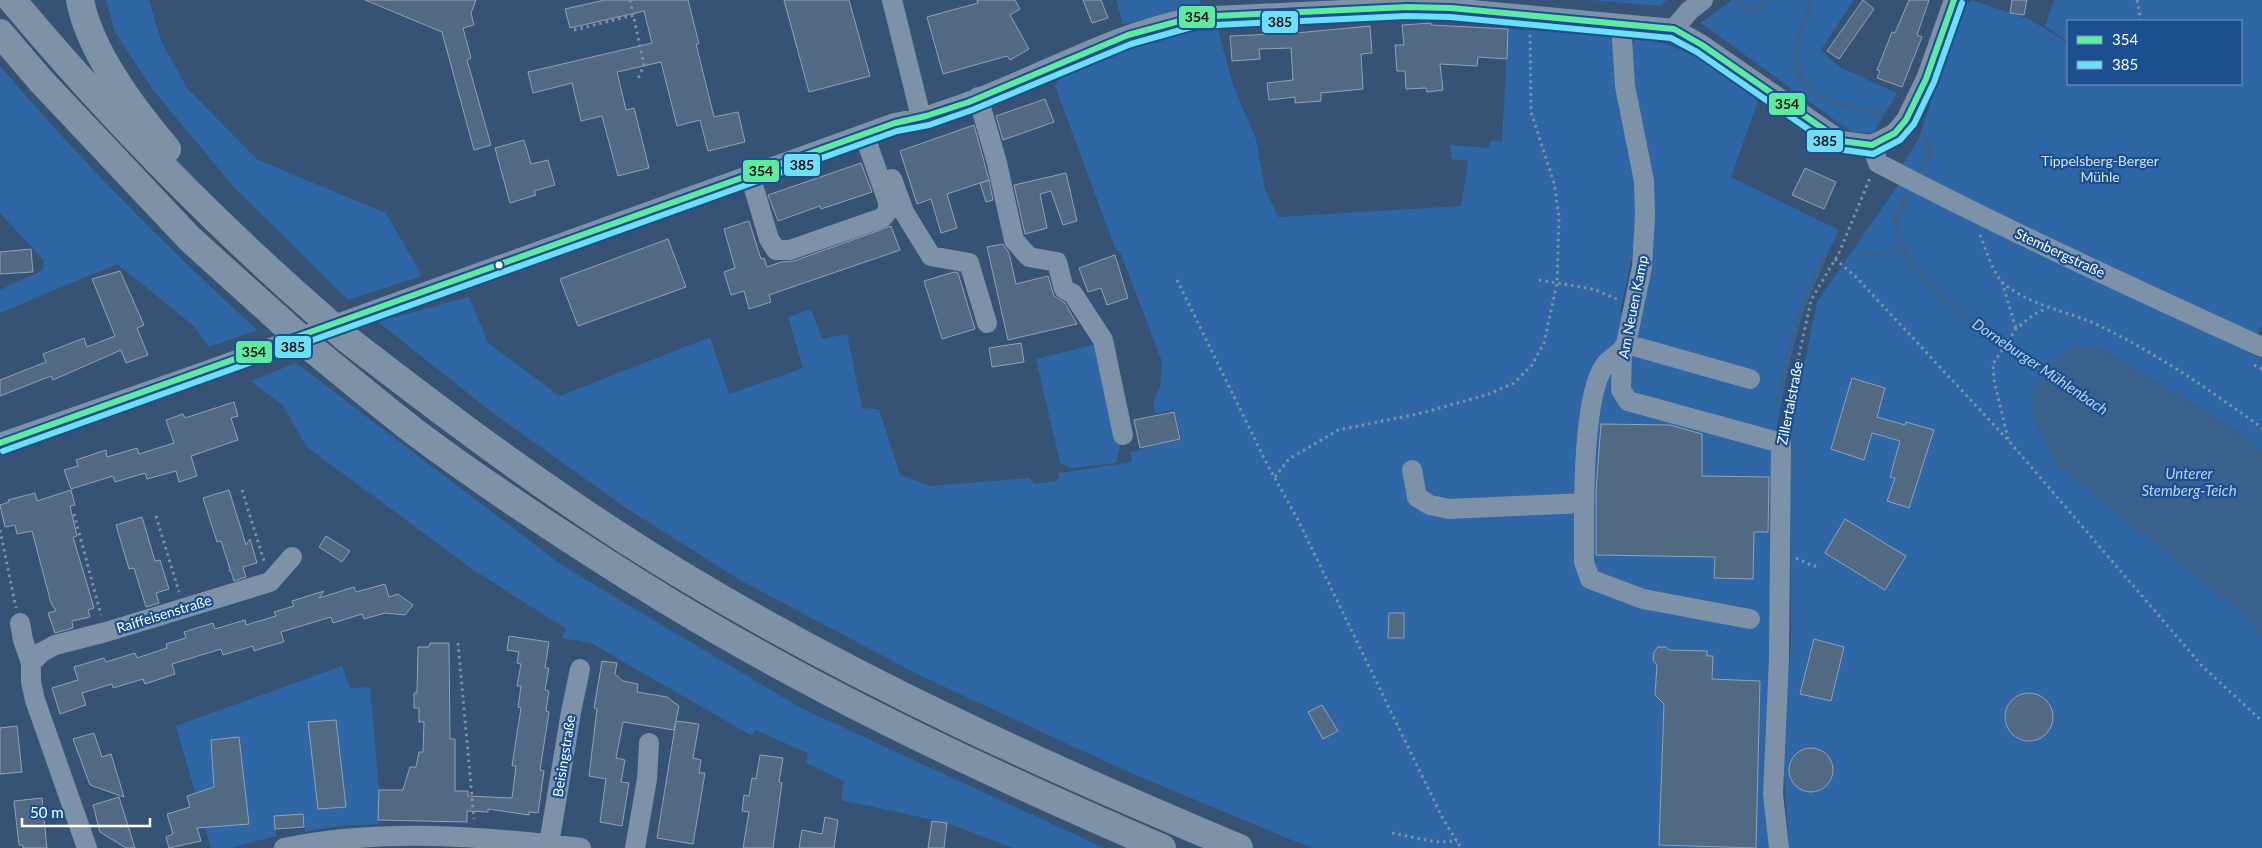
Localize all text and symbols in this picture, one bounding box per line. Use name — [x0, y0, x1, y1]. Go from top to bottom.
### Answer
line badge: 354 — [1178, 5, 1216, 29]
text: 354 — [1185, 8, 1209, 25]
line badge: 385 — [1261, 10, 1299, 34]
text: 385 — [1268, 13, 1292, 30]
legend — [2067, 20, 2242, 85]
text: 354 — [2112, 30, 2138, 48]
text: 385 — [2112, 55, 2138, 73]
line badge: 354 — [1768, 92, 1806, 116]
text: 354 — [1775, 95, 1799, 112]
line badge: 385 — [1806, 129, 1844, 153]
text: 385 — [1813, 132, 1837, 149]
park label: Tippelsberg-Berger Mühle — [2041, 152, 2159, 185]
line badge: 385 — [783, 153, 821, 177]
text: 385 — [790, 156, 814, 173]
line badge: 354 — [742, 159, 780, 183]
text: 354 — [749, 162, 773, 179]
street label: Stembergstraße — [2013, 224, 2108, 281]
street label: Am Neuen Kamp — [1614, 254, 1651, 360]
unlabelled marker — [494, 260, 504, 270]
water label: Dorneburger Mühlenbach — [1969, 314, 2112, 418]
line badge: 385 — [274, 335, 312, 359]
text: 385 — [281, 338, 305, 355]
line badge: 354 — [235, 340, 273, 364]
text: 354 — [242, 343, 266, 360]
street label: Zillertalstraße — [1773, 360, 1806, 446]
water label: Unterer Stemberg-Teich — [2141, 464, 2237, 499]
street label: Raiffeisenstraße — [114, 591, 213, 636]
street label: Beisingstraße — [549, 714, 578, 798]
scale bar — [22, 796, 150, 828]
text: 50 m — [30, 803, 64, 821]

